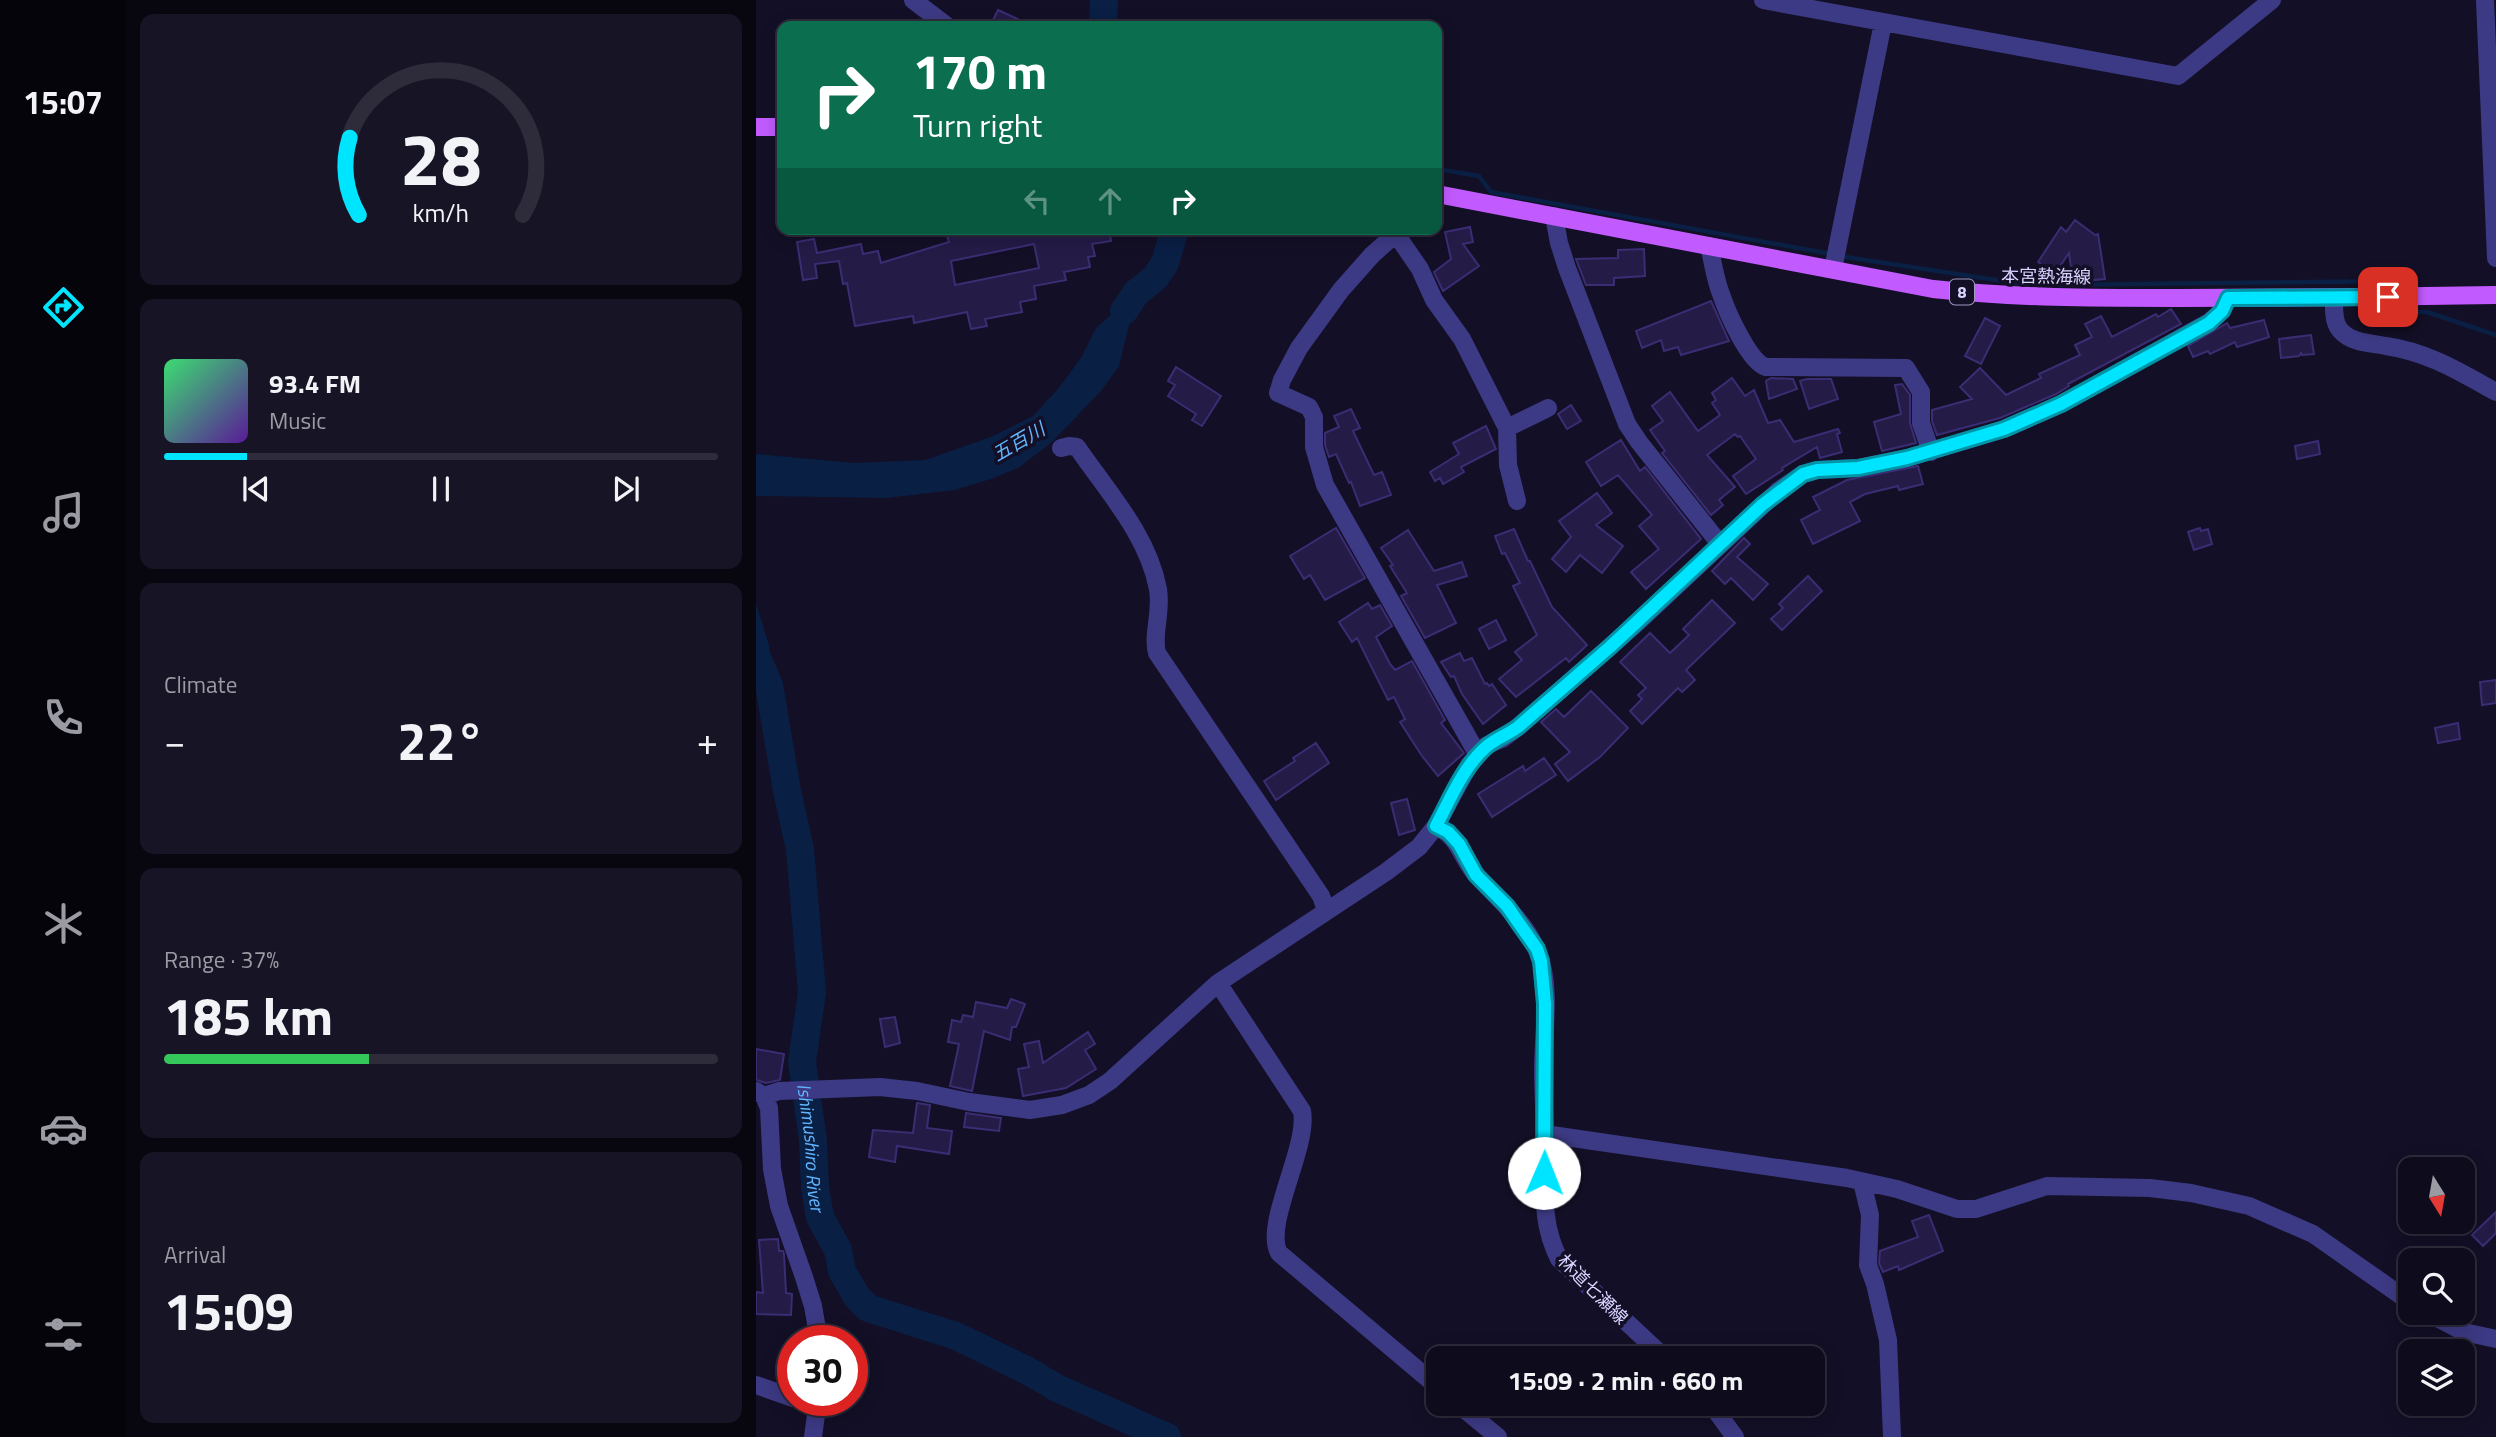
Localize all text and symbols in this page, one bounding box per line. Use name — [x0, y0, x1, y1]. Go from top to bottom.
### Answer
text: 170 m — [913, 33, 1047, 108]
icon: right — [798, 49, 889, 140]
text: 15:07 — [23, 78, 103, 126]
text: Turn right — [913, 101, 1042, 149]
text: 28 — [400, 104, 482, 214]
icon: left — [1018, 182, 1056, 220]
icon: ahead — [1091, 182, 1129, 220]
icon: right — [1164, 182, 1202, 220]
text: km/h — [413, 194, 469, 232]
street label: 本宮熱海線 — [2001, 262, 2091, 290]
pin — [2358, 267, 2418, 327]
icon: arrive — [2369, 278, 2407, 316]
road number: 8 — [1950, 280, 1974, 304]
icon: directions — [39, 283, 88, 332]
text: 93.4 FM — [269, 364, 361, 403]
text: Music — [269, 403, 326, 438]
water label: 五百川 — [986, 413, 1052, 468]
icon: previous — [237, 470, 275, 508]
icon: pause — [422, 470, 460, 508]
icon: next — [607, 470, 645, 508]
icon: music — [39, 488, 88, 537]
text: Climate — [164, 667, 237, 702]
icon: phone — [39, 693, 88, 742]
text: 22° — [397, 701, 485, 780]
text: − — [164, 712, 185, 770]
text: + — [697, 712, 718, 770]
icon: climate — [39, 899, 88, 948]
text: Range · 37% — [164, 942, 279, 977]
text: 185 km — [164, 976, 333, 1055]
water label: Ishimushiro River — [791, 1081, 834, 1216]
icon: car — [39, 1104, 88, 1153]
position arrow — [1507, 1136, 1581, 1210]
north arrow — [2398, 1157, 2474, 1234]
map controls — [2398, 1157, 2475, 1416]
text: Arrival — [164, 1237, 226, 1272]
street label: 林道七瀬線 — [1552, 1248, 1634, 1330]
button: search — [2398, 1248, 2475, 1325]
text: 15:09 — [164, 1271, 294, 1350]
icon: filters — [39, 1310, 88, 1359]
speed limit sign: 30 — [777, 1325, 868, 1416]
button: layers — [2398, 1339, 2475, 1416]
text: 15:09 · 2 min · 660 m — [1508, 1361, 1743, 1400]

